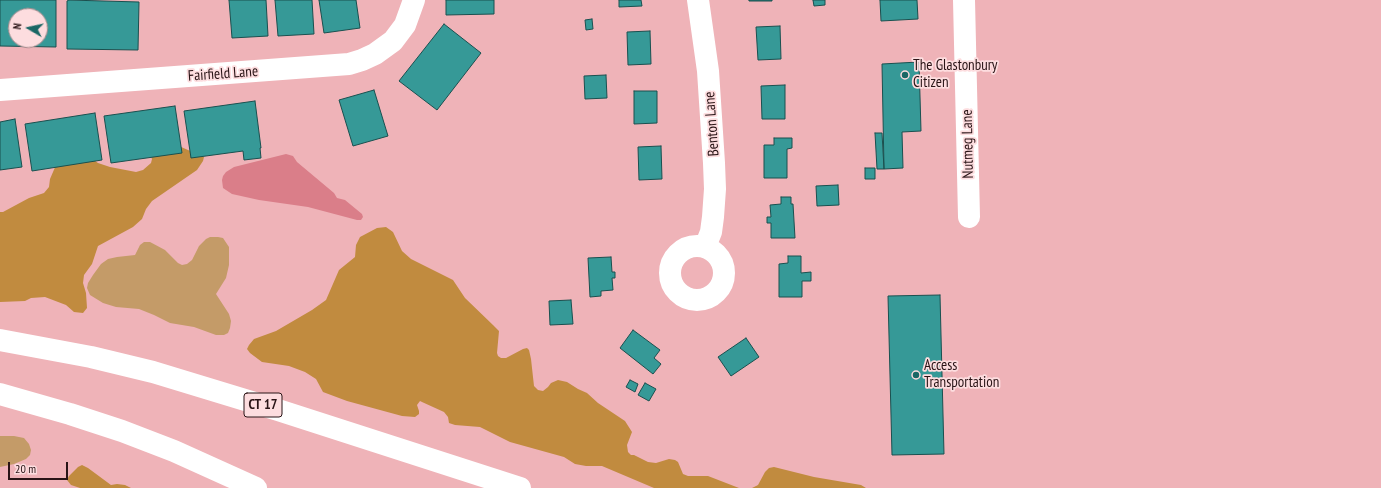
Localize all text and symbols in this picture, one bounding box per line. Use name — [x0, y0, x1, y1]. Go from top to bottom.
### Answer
north arrow — [8, 8, 48, 48]
text: N — [10, 22, 25, 30]
place label: The Glastonbury Citizen — [913, 57, 997, 92]
street label: Fairfield Lane — [187, 63, 259, 85]
marker: The Glastonbury Citizen — [900, 70, 910, 80]
street label: Benton Lane — [701, 91, 723, 157]
street label: Nutmeg Lane — [958, 109, 978, 179]
place label: Access Transportation — [924, 357, 999, 392]
marker: Access Transportation — [911, 370, 921, 380]
road number: CT 17 — [244, 393, 282, 417]
scale bar — [10, 454, 70, 480]
text: 20 m — [15, 461, 36, 476]

